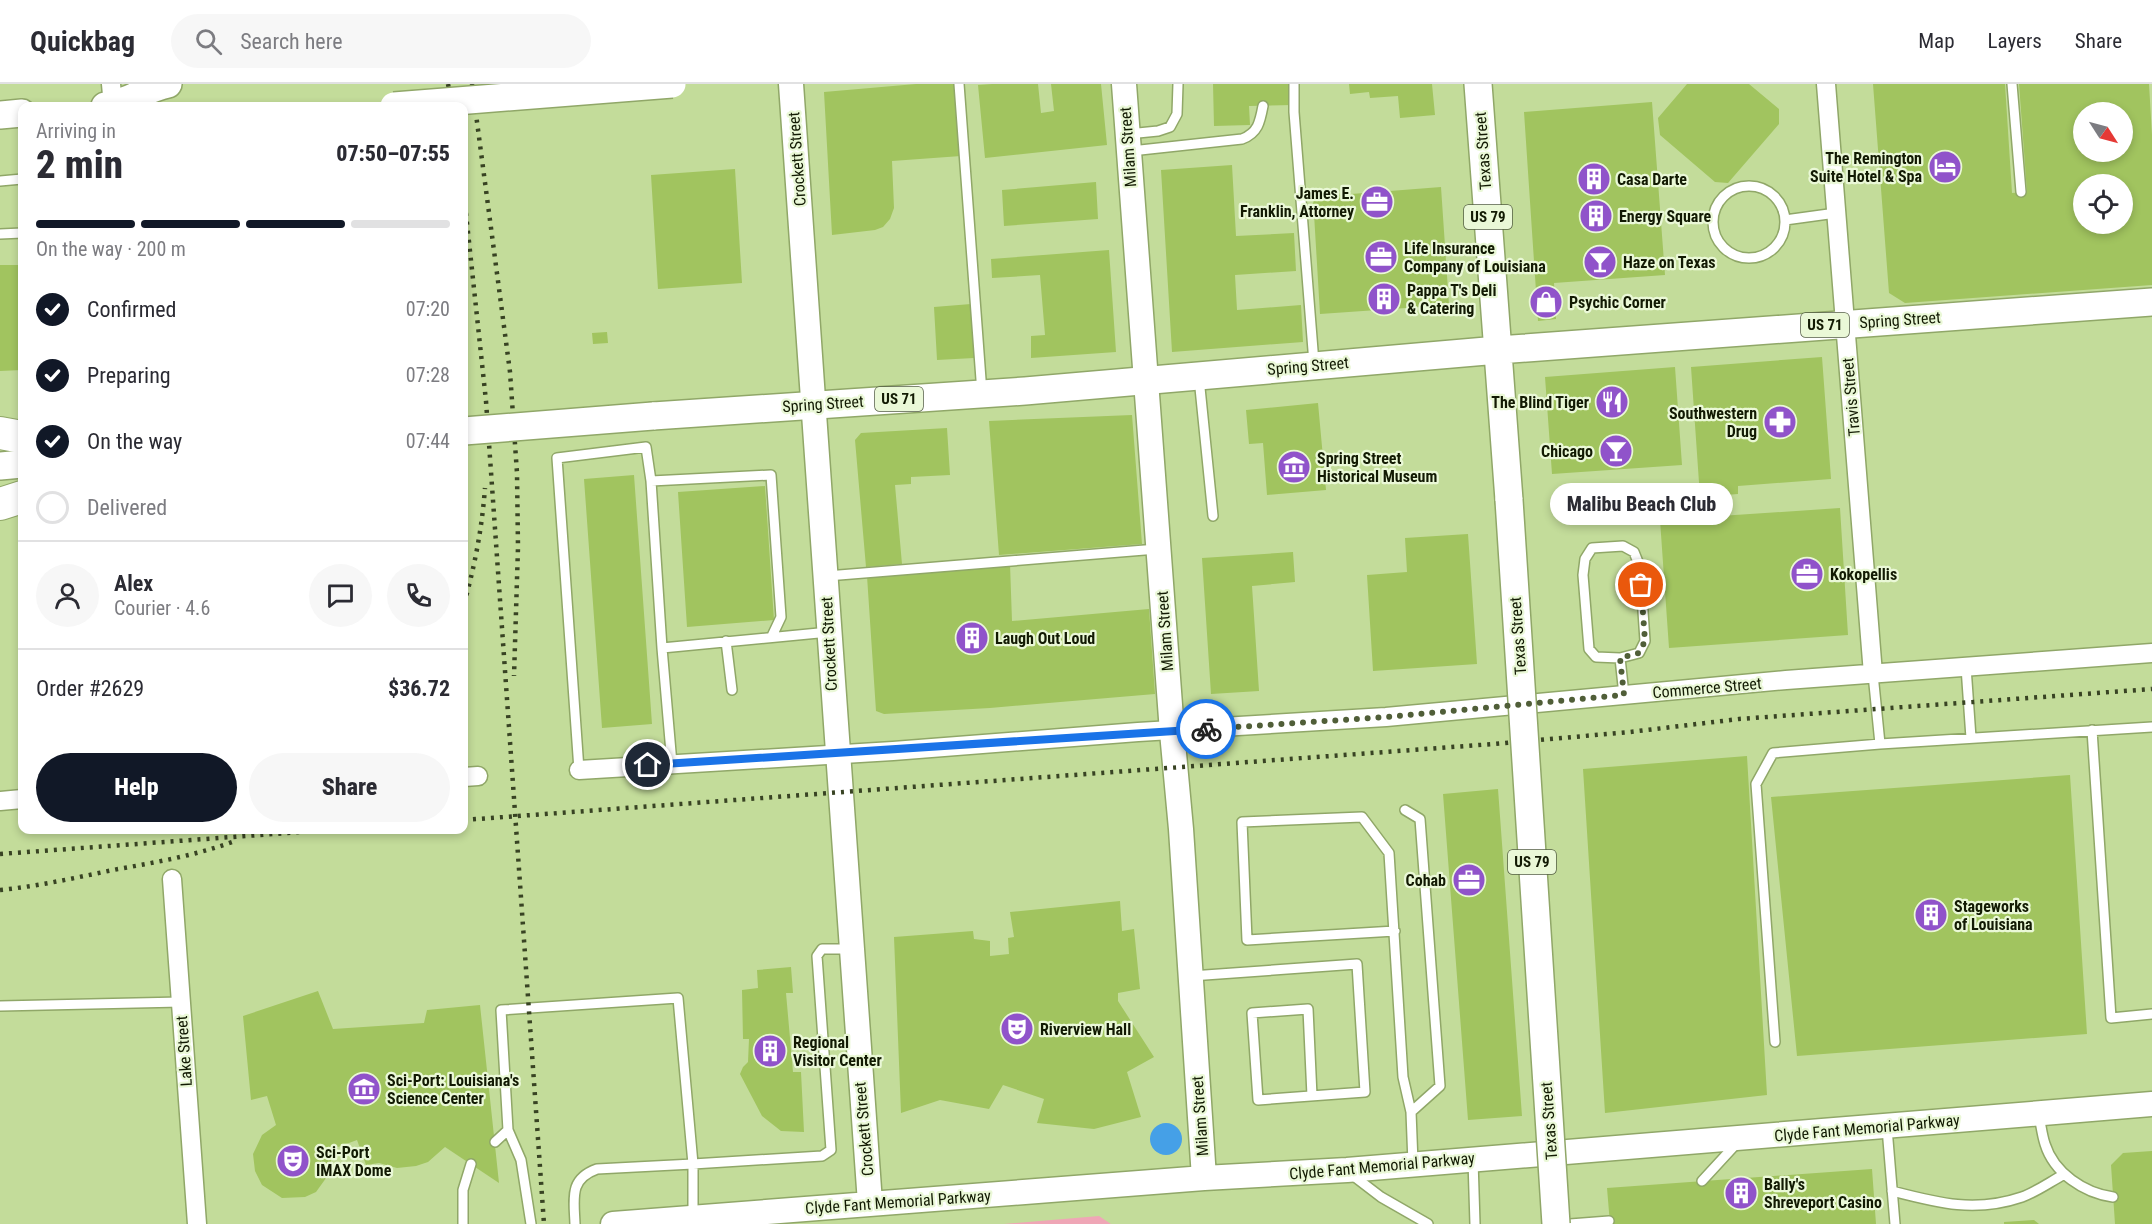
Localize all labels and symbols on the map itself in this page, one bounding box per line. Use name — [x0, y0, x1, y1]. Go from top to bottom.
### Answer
north arrow — [2073, 102, 2133, 162]
street label: Milam Street — [1116, 106, 1140, 188]
street label: Crockett Street — [784, 111, 810, 207]
street label: Texas Street — [1471, 111, 1495, 191]
place label: The Remington Suite Hotel & Spa — [1810, 149, 1922, 186]
hotel icon: The Remington Suite Hotel & Spa — [1927, 149, 1963, 185]
building icon: Casa Darte — [1576, 161, 1612, 197]
place label: Casa Darte — [1617, 170, 1687, 189]
place label: James E. Franklin, Attorney — [1240, 184, 1354, 221]
office icon: James E. Franklin, Attorney — [1359, 184, 1395, 220]
building icon: Energy Square — [1578, 198, 1614, 234]
road number: US 79 — [1464, 205, 1512, 229]
place label: Energy Square — [1619, 207, 1712, 226]
office icon: Life Insurance Company of Louisiana — [1363, 239, 1399, 275]
place label: Life Insurance Company of Louisiana — [1404, 239, 1546, 276]
bar icon: Haze on Texas — [1582, 244, 1618, 280]
place label: Haze on Texas — [1623, 253, 1716, 272]
building icon: Pappa T's Deli & Catering — [1366, 281, 1402, 317]
place label: Pappa T's Deli & Catering — [1407, 281, 1496, 318]
shop icon: Psychic Corner — [1528, 284, 1564, 320]
place label: Psychic Corner — [1569, 293, 1666, 312]
street label: Spring Street — [1859, 308, 1942, 332]
road number: US 71 — [1801, 313, 1849, 337]
street label: Spring Street — [1267, 353, 1350, 379]
street label: Travis Street — [1838, 357, 1864, 437]
restaurant icon: The Blind Tiger — [1594, 384, 1630, 420]
road number: US 71 — [875, 387, 923, 411]
street label: Spring Street — [782, 392, 865, 416]
place label: The Blind Tiger — [1491, 393, 1589, 412]
place label: Southwestern Drug — [1669, 404, 1757, 441]
pharmacy icon: Southwestern Drug — [1762, 404, 1798, 440]
bar icon: Chicago — [1598, 433, 1634, 469]
place label: Chicago — [1541, 442, 1593, 461]
museum icon: Spring Street Historical Museum — [1276, 449, 1312, 485]
place label: Spring Street Historical Museum — [1317, 449, 1437, 486]
callout: Malibu Beach Club — [1550, 483, 1732, 525]
office icon: Kokopellis — [1789, 556, 1825, 592]
pin — [1615, 559, 1666, 610]
place label: Kokopellis — [1830, 565, 1897, 584]
street label: Milam Street — [1153, 590, 1177, 672]
street label: Crockett Street — [817, 596, 841, 692]
street label: Texas Street — [1506, 596, 1530, 676]
building icon: Laugh Out Loud — [954, 620, 990, 656]
place label: Laugh Out Loud — [995, 629, 1095, 648]
street label: Commerce Street — [1652, 674, 1763, 702]
courier — [1176, 699, 1236, 759]
pin — [622, 739, 673, 790]
road number: US 79 — [1508, 850, 1556, 874]
office icon: Cohab — [1451, 862, 1487, 898]
place label: Cohab — [1406, 871, 1446, 890]
building icon: Stageworks of Louisiana — [1913, 897, 1949, 933]
place label: Stageworks of Louisiana — [1954, 897, 2033, 934]
theatre icon: Riverview Hall — [999, 1011, 1035, 1047]
street label: Lake Street — [172, 1015, 196, 1087]
place label: Riverview Hall — [1040, 1020, 1131, 1039]
building icon: Regional Visitor Center — [752, 1033, 788, 1069]
place label: Regional Visitor Center — [793, 1033, 882, 1070]
museum icon: Sci-Port: Louisiana's Science Center — [346, 1071, 382, 1107]
place label: Sci-Port: Louisiana's Science Center — [387, 1071, 519, 1108]
street label: Milam Street — [1188, 1075, 1212, 1157]
street label: Crockett Street — [850, 1081, 878, 1177]
street label: Texas Street — [1537, 1081, 1561, 1161]
street label: Clyde Fant Memorial Parkway — [1774, 1110, 1961, 1146]
theatre icon: Sci-Port IMAX Dome — [275, 1143, 311, 1179]
place label: Sci-Port IMAX Dome — [316, 1143, 392, 1180]
street label: Clyde Fant Memorial Parkway — [1289, 1148, 1476, 1184]
building icon: Bally's Shreveport Casino — [1723, 1175, 1759, 1211]
place label: Bally's Shreveport Casino — [1764, 1175, 1882, 1212]
street label: Clyde Fant Memorial Parkway — [805, 1186, 992, 1218]

